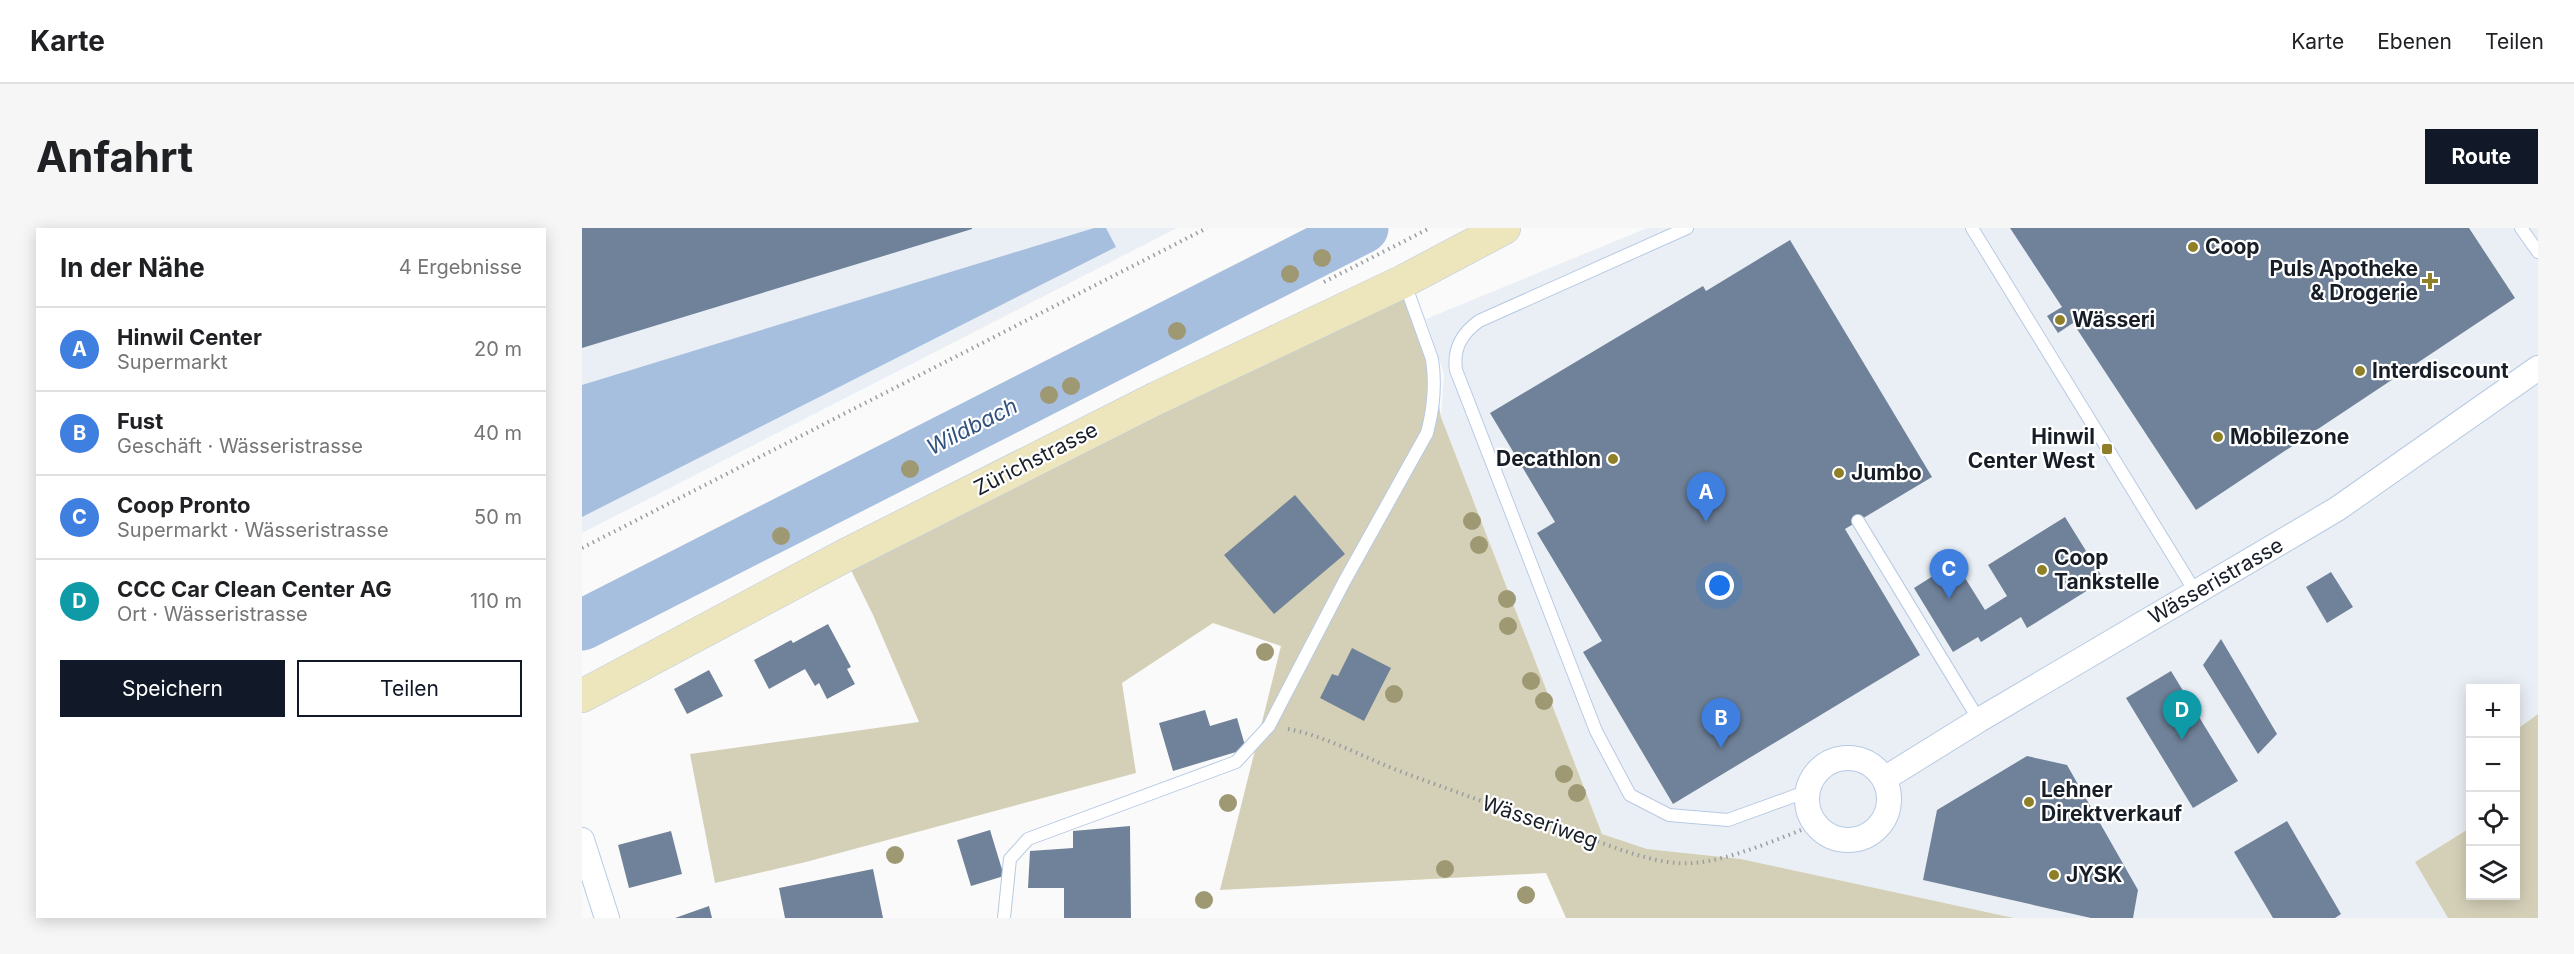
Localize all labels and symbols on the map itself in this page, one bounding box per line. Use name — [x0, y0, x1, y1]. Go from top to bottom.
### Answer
place label: Coop — [2205, 234, 2260, 259]
marker: Coop — [2186, 240, 2200, 254]
place label: Puls Apotheke & Drogerie — [2270, 256, 2418, 305]
marker: Puls Apotheke & Drogerie — [2423, 274, 2437, 288]
place label: Wässeri — [2072, 307, 2155, 332]
marker: Wässeri — [2053, 313, 2067, 327]
place label: Interdiscount — [2372, 358, 2509, 383]
marker: Interdiscount — [2353, 364, 2367, 378]
water label: Wildbach — [922, 392, 1022, 460]
street label: Zürichstrasse — [970, 417, 1102, 500]
place label: Hinwil Center West — [1968, 424, 2095, 473]
place label: Mobilezone — [2230, 424, 2349, 449]
marker: Mobilezone — [2211, 430, 2225, 444]
marker: Hinwil Center West — [2100, 442, 2114, 456]
place label: Decathlon — [1496, 446, 1601, 471]
marker: Decathlon — [1606, 452, 1620, 466]
place label: Jumbo — [1851, 460, 1922, 485]
marker: Jumbo — [1832, 466, 1846, 480]
pin: A — [1686, 472, 1726, 522]
street label: Wässeristrasse — [2144, 532, 2287, 629]
place label: Coop Tankstelle — [2054, 545, 2160, 594]
pin: C — [1930, 550, 1968, 599]
marker: Coop Tankstelle — [2035, 563, 2049, 577]
your location — [1705, 571, 1734, 600]
pin: D — [2162, 690, 2202, 740]
pin: B — [1702, 698, 1740, 748]
place label: Lehner Direktverkauf — [2041, 777, 2183, 826]
street label: Wässeriweg — [1479, 790, 1601, 853]
marker: Lehner Direktverkauf — [2022, 795, 2036, 809]
place label: JYSK — [2066, 862, 2122, 887]
marker: JYSK — [2047, 868, 2061, 882]

